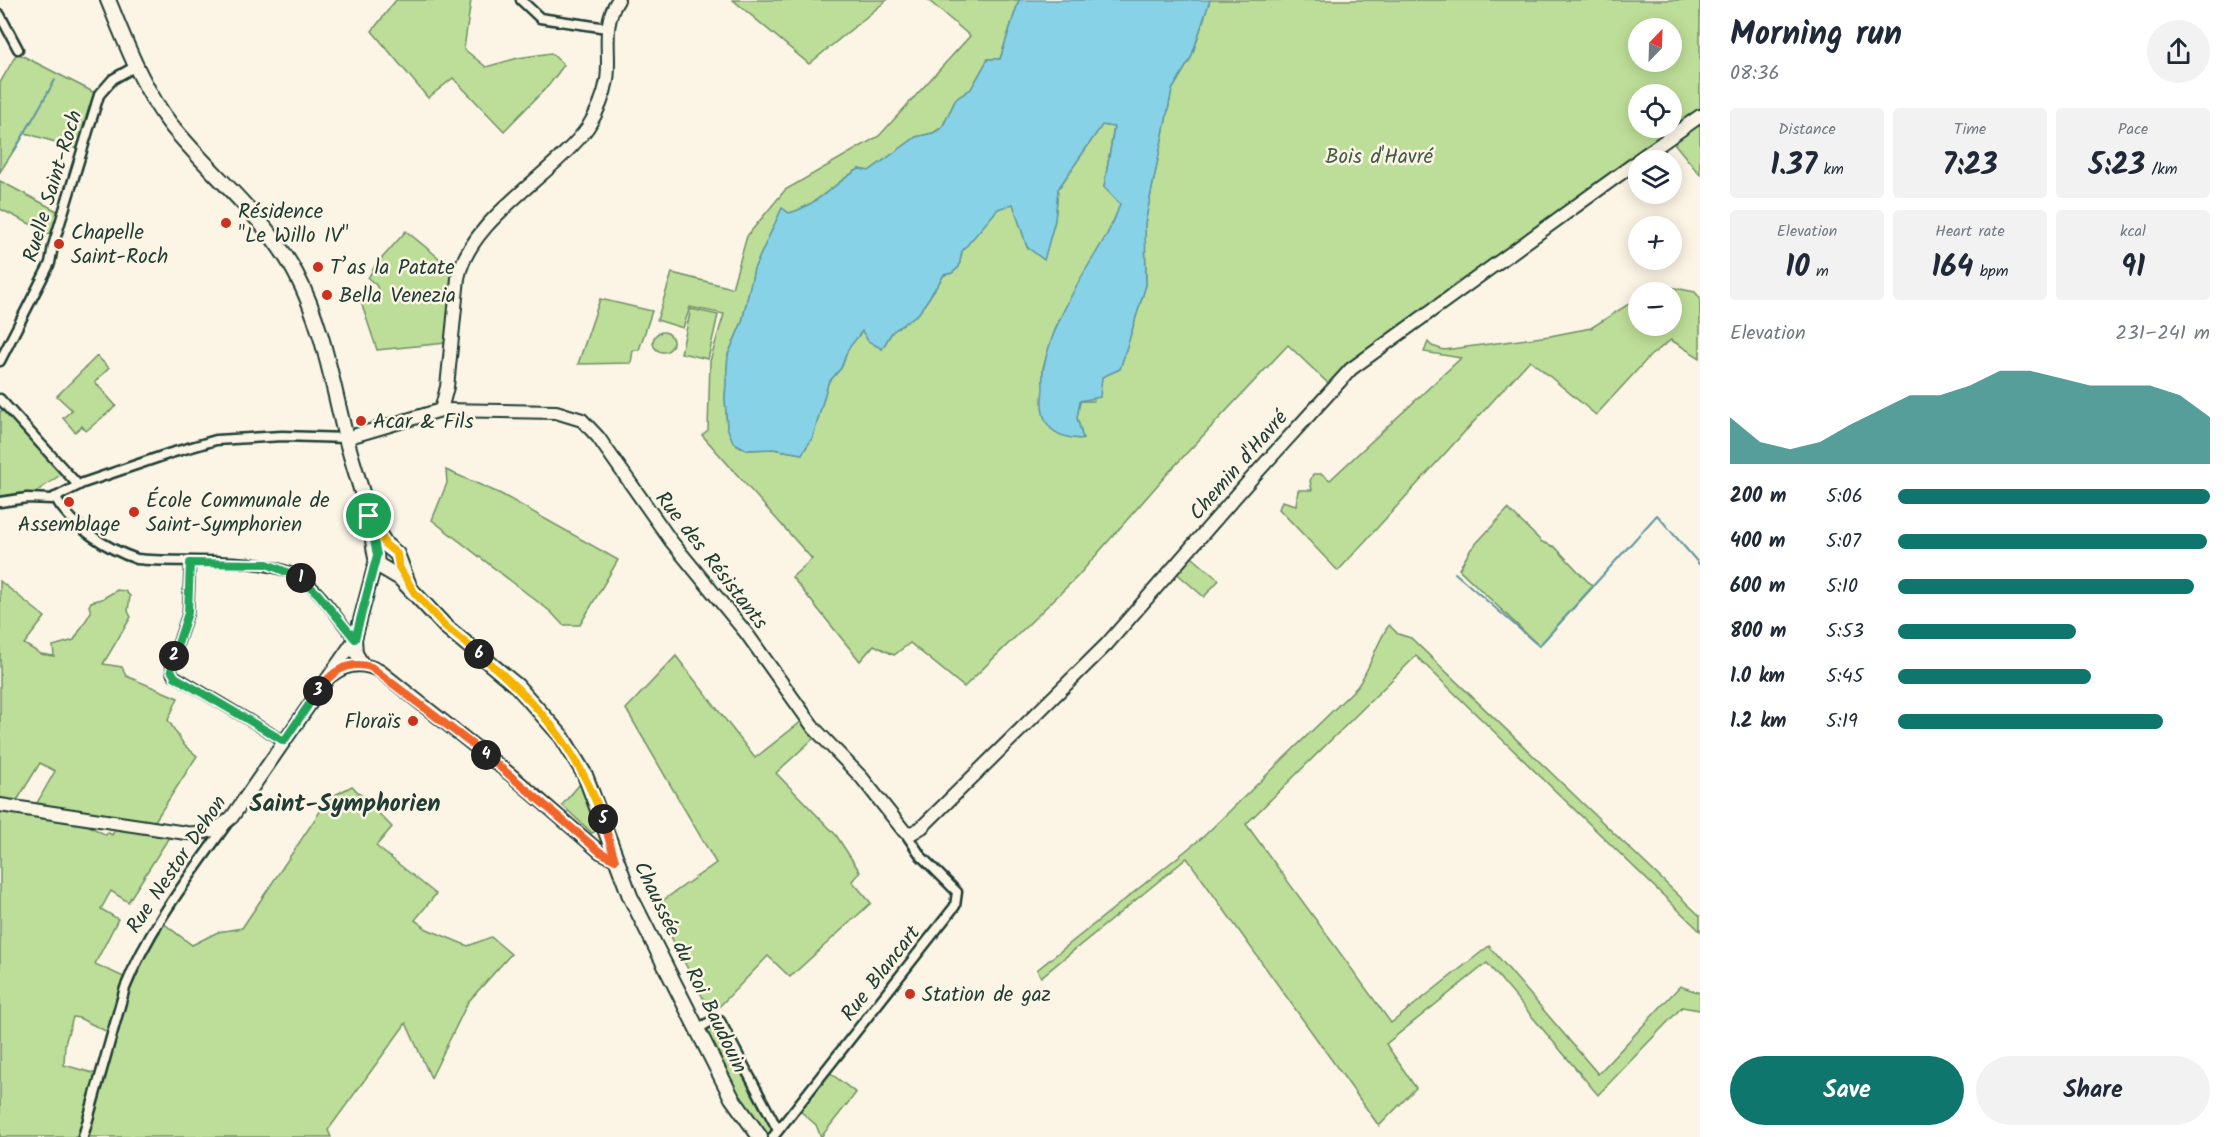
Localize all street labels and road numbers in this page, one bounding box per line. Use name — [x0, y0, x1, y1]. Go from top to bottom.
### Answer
street label: Ruelle Saint-Roch — [15, 106, 92, 266]
street label: Chemin d'Havré — [1182, 403, 1297, 529]
street label: Rue des Résistants — [646, 485, 776, 637]
street label: Rue Nestor Dehon — [119, 789, 236, 941]
street label: Chaussée du Roi Baudouin — [624, 856, 755, 1079]
street label: Rue Blancart — [833, 918, 930, 1029]

